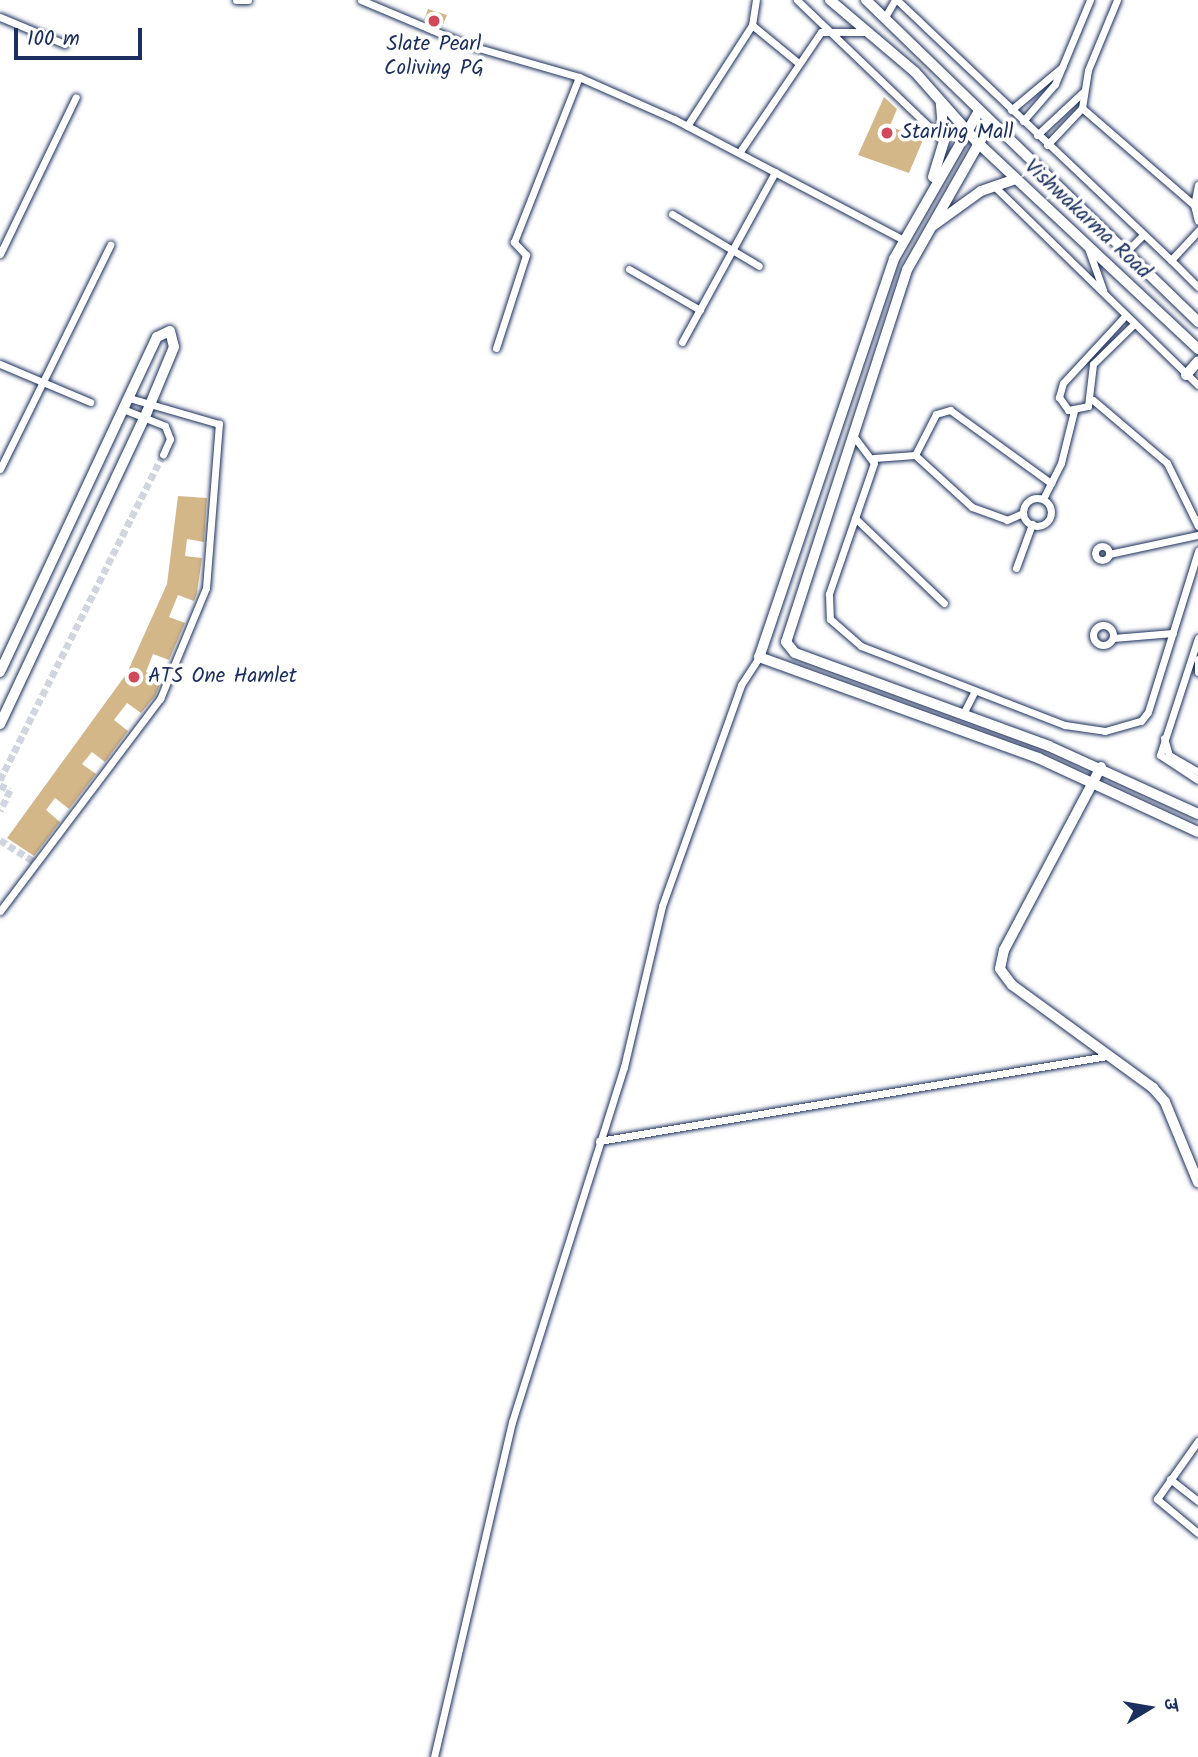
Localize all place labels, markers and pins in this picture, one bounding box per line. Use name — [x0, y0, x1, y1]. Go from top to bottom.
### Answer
marker: Slate Pearl Coliving PG — [426, 13, 442, 29]
place label: Slate Pearl Coliving PG — [384, 32, 484, 82]
place label: Starling Mall — [901, 120, 1014, 146]
marker: Starling Mall — [879, 125, 895, 141]
place label: ATS One Hamlet — [148, 664, 297, 690]
marker: ATS One Hamlet — [126, 669, 142, 685]

